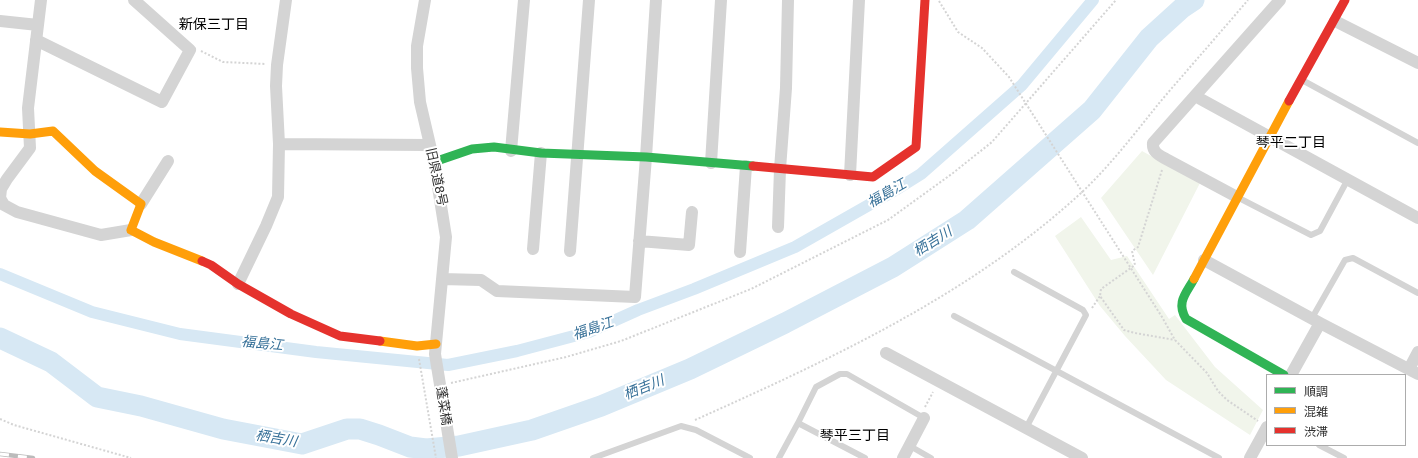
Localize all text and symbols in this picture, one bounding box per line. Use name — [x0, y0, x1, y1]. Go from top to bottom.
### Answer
district label: 新保三丁目 — [179, 17, 249, 33]
district label: 琴平二丁目 — [1256, 135, 1326, 151]
street label: 旧県道8号 — [422, 146, 450, 208]
water label: 福島江 — [865, 176, 909, 212]
water label: 栖吉川 — [911, 224, 955, 260]
water label: 福島江 — [570, 314, 616, 344]
water label: 福島江 — [240, 333, 284, 355]
water label: 栖吉川 — [621, 372, 667, 404]
legend — [1266, 374, 1406, 446]
text: 順調 — [1304, 385, 1328, 399]
street label: 蓬菜橋 — [432, 386, 454, 426]
text: 混雑 — [1304, 405, 1328, 419]
text: 渋滞 — [1304, 425, 1328, 439]
water label: 栖吉川 — [254, 427, 298, 451]
district label: 琴平三丁目 — [820, 428, 890, 444]

